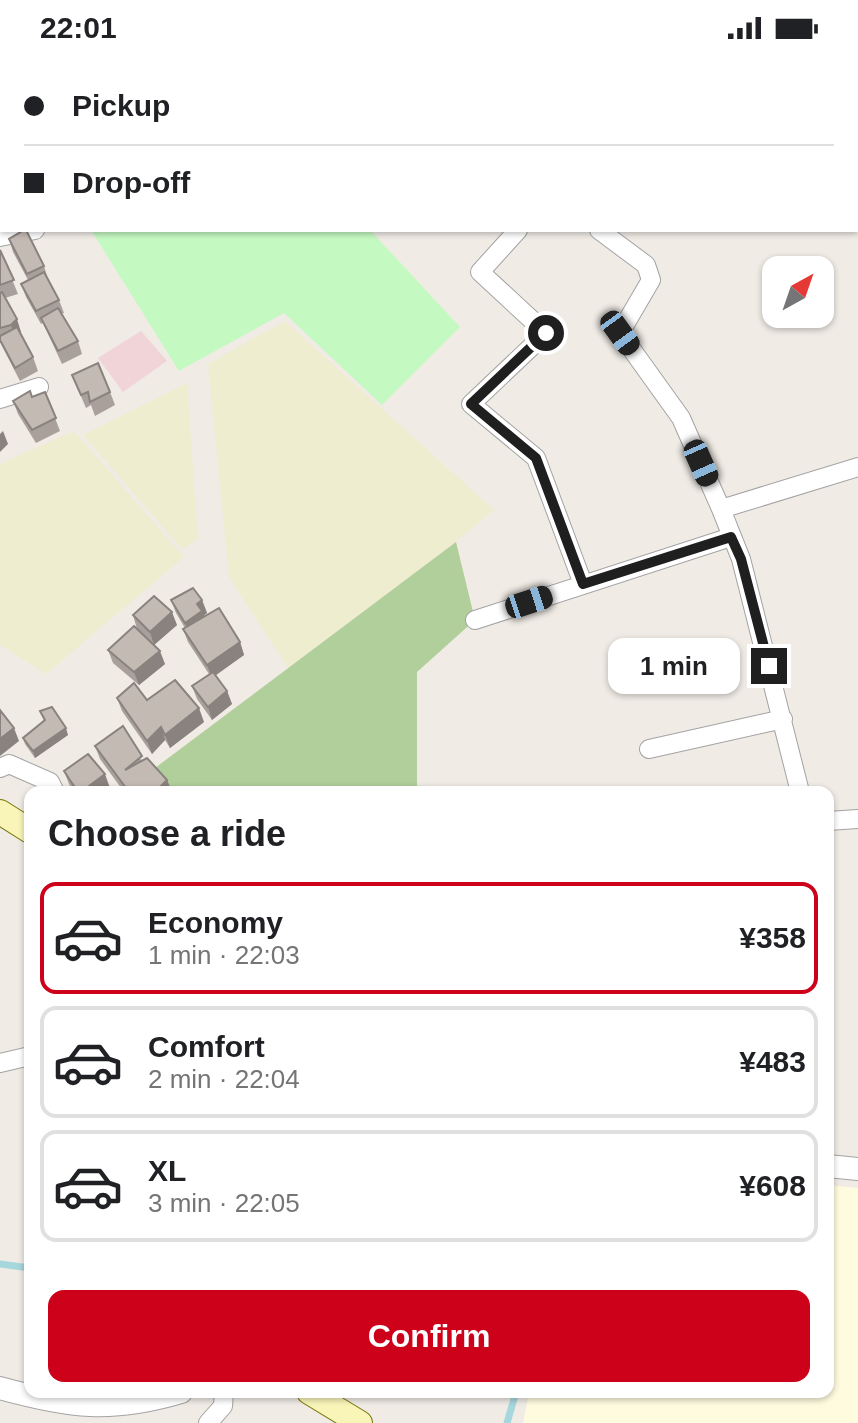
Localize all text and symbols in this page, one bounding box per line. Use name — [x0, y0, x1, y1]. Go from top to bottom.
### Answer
text: 22:01 — [40, 11, 117, 44]
text: Pickup — [72, 89, 170, 122]
text: Drop-off — [72, 166, 190, 199]
north arrow — [762, 256, 834, 328]
map controls — [762, 256, 834, 328]
car — [596, 307, 644, 359]
route start — [528, 315, 564, 351]
car — [680, 436, 722, 490]
car — [502, 583, 556, 621]
callout: 1 min — [609, 638, 741, 694]
route end — [751, 648, 787, 684]
text: 1 min — [640, 651, 708, 681]
text: Choose a ride — [48, 813, 286, 854]
icon: car — [52, 902, 124, 974]
text: Economy — [148, 906, 283, 939]
text: ¥358 — [739, 921, 806, 954]
text: 1 min · 22:03 — [148, 940, 300, 970]
icon: car — [52, 1026, 124, 1098]
text: Comfort — [148, 1030, 265, 1063]
text: ¥483 — [739, 1045, 806, 1078]
text: 2 min · 22:04 — [148, 1064, 300, 1094]
icon: car — [52, 1150, 124, 1222]
text: XL — [148, 1154, 186, 1187]
text: ¥608 — [739, 1169, 806, 1202]
text: 3 min · 22:05 — [148, 1188, 300, 1218]
button: Confirm — [48, 1290, 810, 1382]

